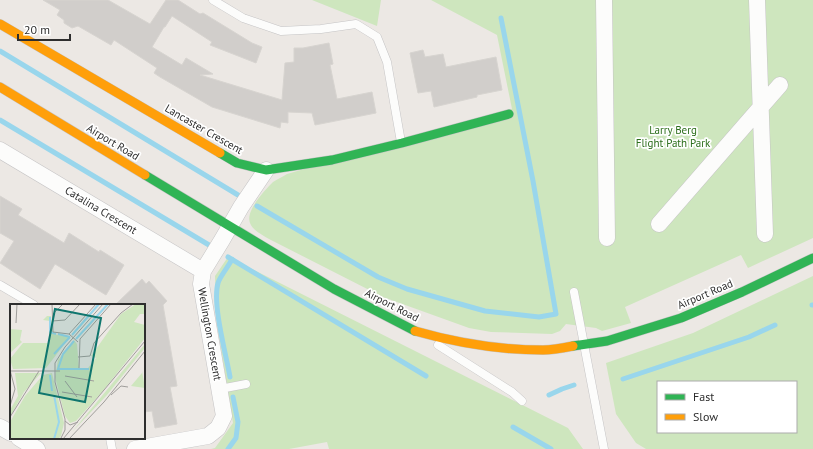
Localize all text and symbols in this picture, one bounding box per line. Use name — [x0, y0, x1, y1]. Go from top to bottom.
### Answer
scale bar — [18, 16, 70, 42]
text: 20 m — [24, 22, 50, 37]
street label: Lancaster Crescent — [162, 101, 246, 157]
street label: Airport Road — [84, 121, 142, 163]
park label: Larry Berg Flight Path Park — [636, 123, 711, 150]
street label: Catalina Crescent — [63, 183, 140, 237]
street label: Airport Road — [675, 276, 735, 312]
street label: Airport Road — [363, 285, 422, 325]
street label: Wellington Crescent — [195, 286, 225, 382]
inset map — [10, 304, 145, 439]
legend — [657, 381, 797, 433]
text: Fast — [693, 389, 714, 404]
text: Slow — [693, 409, 718, 424]

